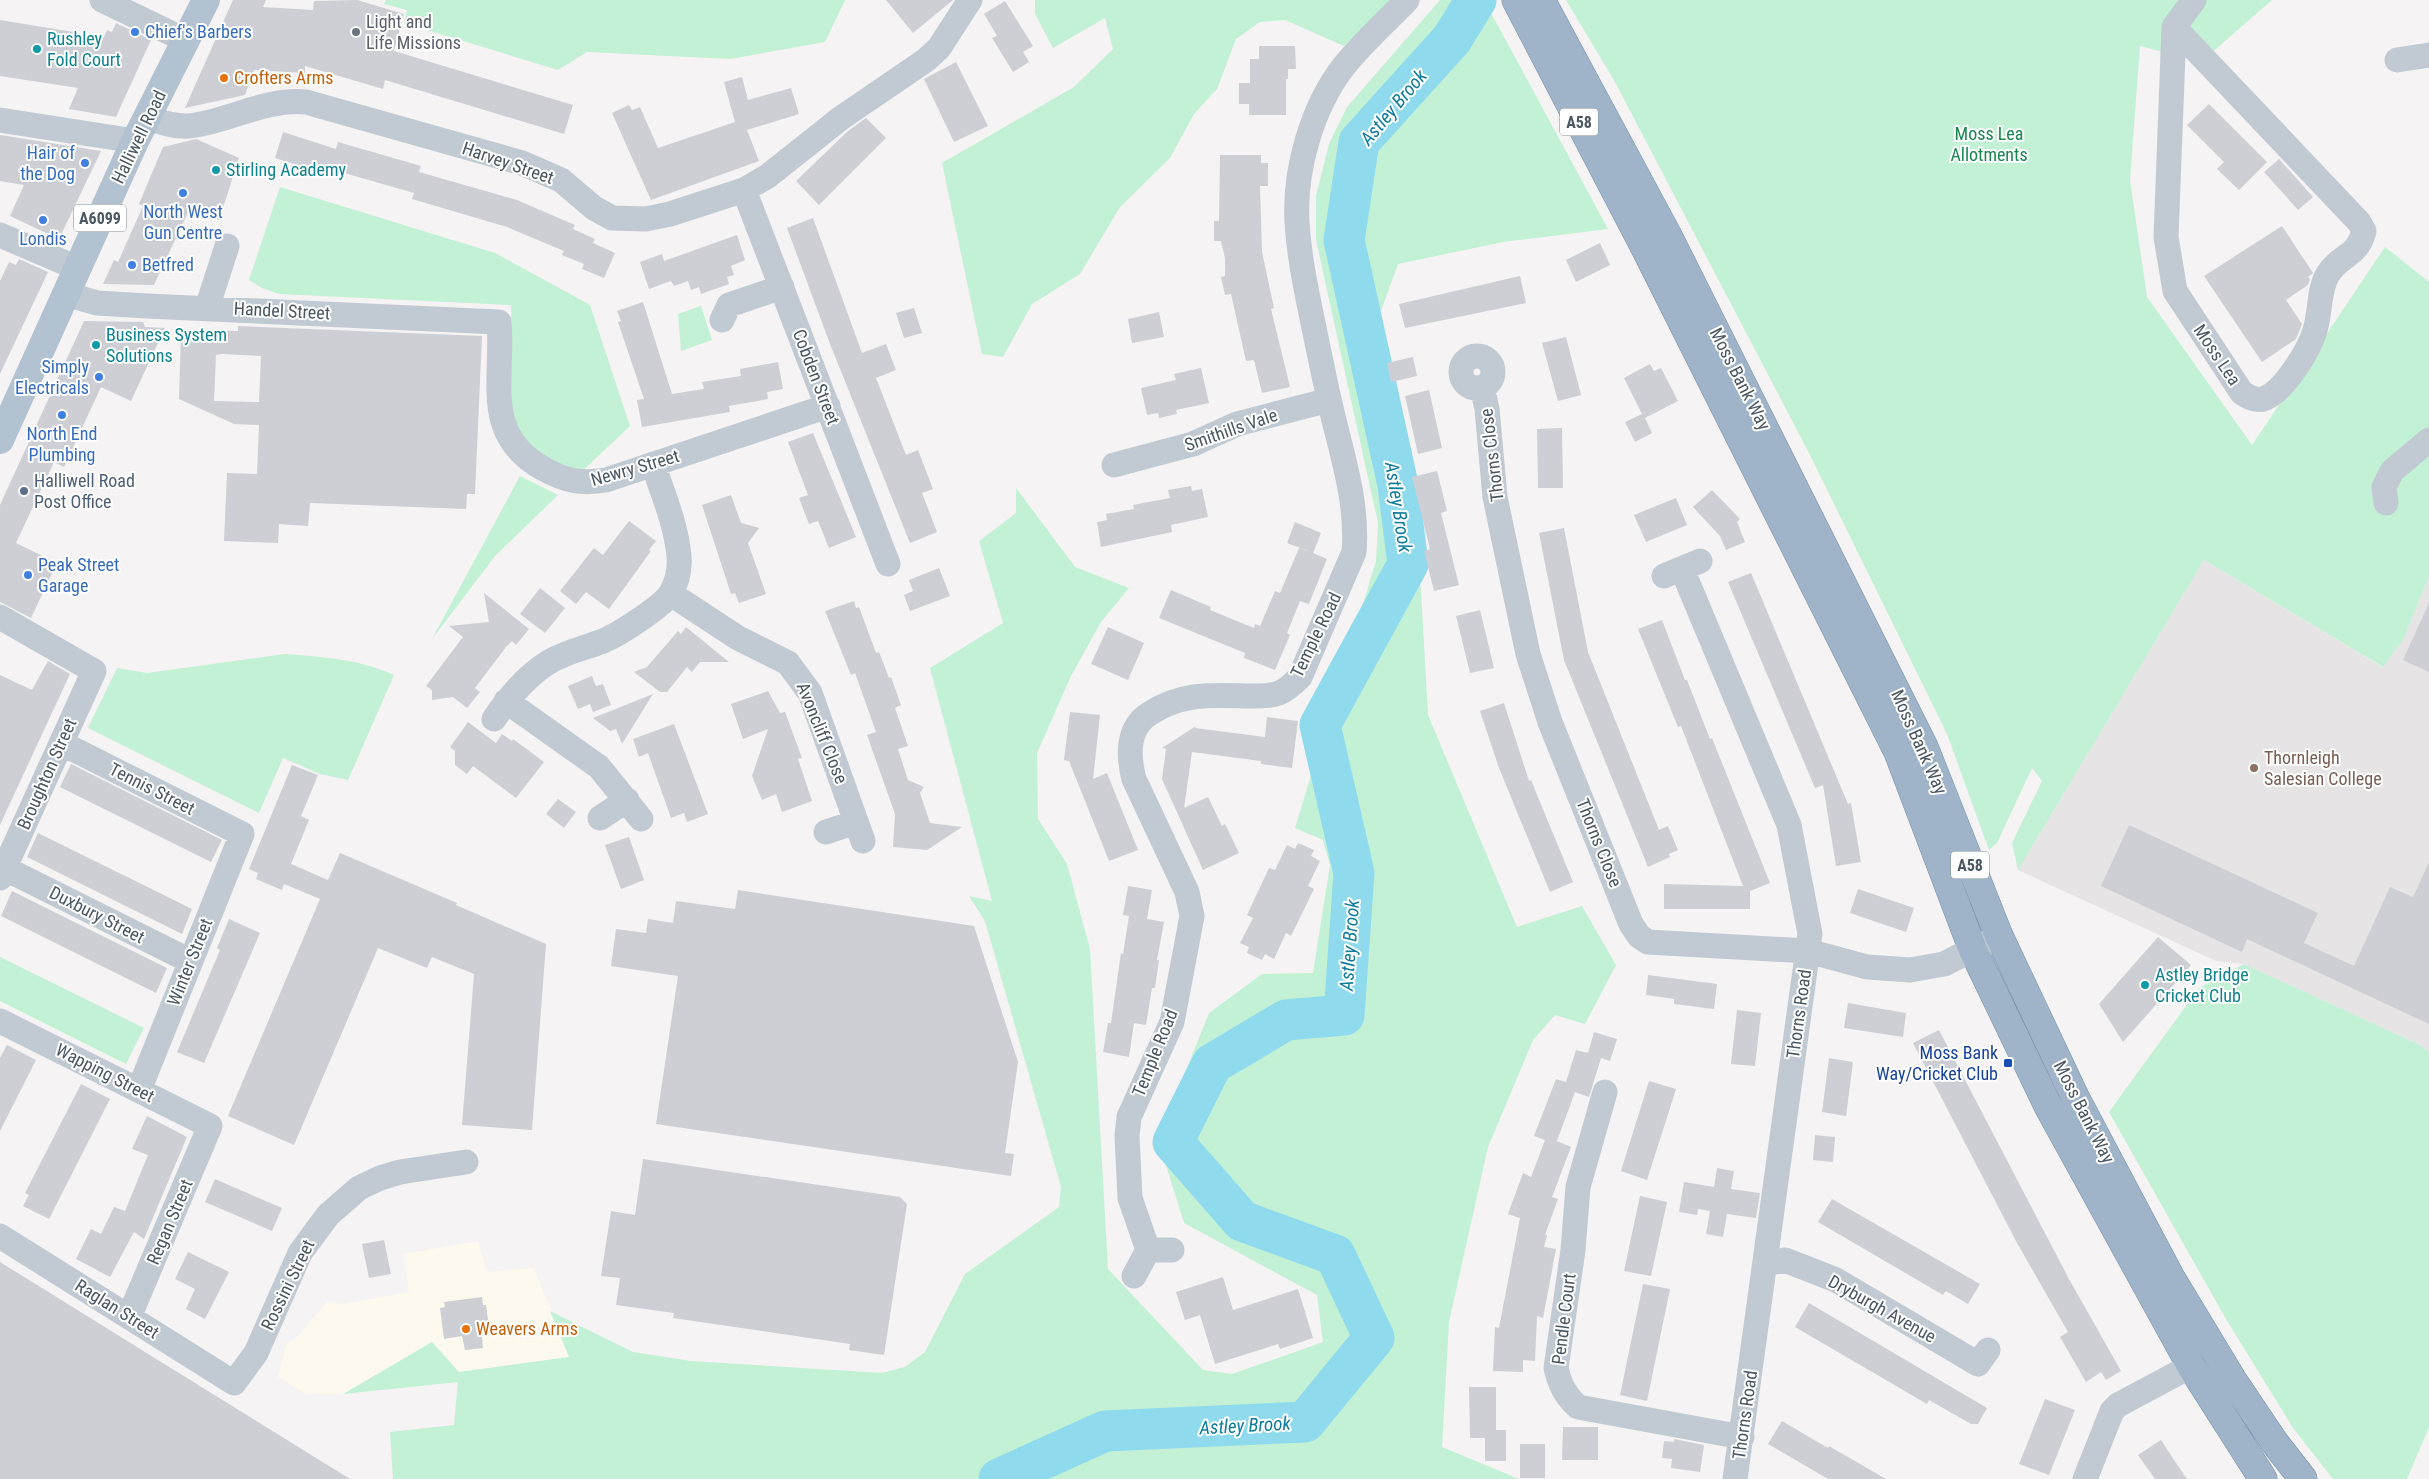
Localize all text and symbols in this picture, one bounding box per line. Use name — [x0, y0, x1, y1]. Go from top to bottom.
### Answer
place label: Light and Life Missions — [366, 11, 461, 53]
place label: Chief's Barbers — [145, 21, 252, 42]
marker: Chief's Barbers — [129, 26, 141, 38]
marker: Light and Life Missions — [350, 26, 362, 38]
place label: Rushley Fold Court — [47, 28, 121, 70]
marker: Rushley Fold Court — [31, 43, 43, 55]
water label: Astley Brook — [1355, 64, 1432, 151]
place label: Crofters Arms — [234, 67, 333, 88]
marker: Crofters Arms — [218, 72, 230, 84]
street label: Halliwell Road — [107, 87, 170, 187]
road number: A58 — [1560, 108, 1598, 136]
park label: Moss Lea Allotments — [1950, 123, 2028, 165]
street label: Harvey Street — [460, 137, 557, 188]
place label: Hair of the Dog — [20, 142, 75, 184]
marker: Hair of the Dog — [79, 157, 91, 169]
place label: Stirling Academy — [226, 159, 347, 180]
marker: Stirling Academy — [210, 164, 222, 176]
marker: North West Gun Centre — [177, 187, 189, 199]
place label: North West Gun Centre — [143, 201, 223, 243]
road number: A6099 — [74, 204, 126, 232]
marker: Londis — [37, 214, 49, 226]
place label: Londis — [19, 228, 67, 249]
place label: Betfred — [142, 254, 194, 275]
marker: Betfred — [126, 259, 138, 271]
street label: Handel Street — [233, 297, 331, 324]
street label: Moss Lea — [2189, 320, 2245, 389]
place label: Business System Solutions — [106, 324, 227, 366]
street label: Moss Bank Way — [1706, 324, 1775, 434]
street label: Cobden Street — [789, 326, 844, 428]
marker: Business System Solutions — [90, 339, 102, 351]
place label: Simply Electricals — [15, 356, 89, 398]
marker: Simply Electricals — [93, 371, 105, 383]
street label: Smithills Vale — [1182, 404, 1280, 455]
street label: Thorns Close — [1475, 407, 1508, 503]
marker: North End Plumbing — [56, 409, 68, 421]
place label: North End Plumbing — [27, 423, 97, 465]
street label: Newry Street — [588, 445, 681, 490]
water label: Astley Brook — [1380, 459, 1417, 555]
place label: Halliwell Road Post Office — [34, 470, 135, 512]
marker: Halliwell Road Post Office — [18, 485, 30, 497]
place label: Peak Street Garage — [38, 554, 119, 596]
marker: Peak Street Garage — [22, 569, 34, 581]
street label: Temple Road — [1286, 589, 1345, 681]
street label: Avoncliff Close — [793, 679, 852, 787]
street label: Moss Bank Way — [1887, 686, 1952, 798]
street label: Broughton Street — [13, 715, 80, 833]
place label: Thornleigh Salesian College — [2264, 747, 2382, 789]
street label: Tennis Street — [106, 758, 198, 819]
marker: Thornleigh Salesian College — [2248, 762, 2260, 774]
street label: Thorns Close — [1572, 795, 1627, 890]
road number: A58 — [1951, 852, 1989, 878]
street label: Duxbury Street — [46, 882, 148, 947]
water label: Astley Brook — [1335, 898, 1364, 992]
street label: Winter Street — [163, 915, 217, 1008]
place label: Astley Bridge Cricket Club — [2155, 964, 2249, 1006]
street label: Thorns Road — [1782, 968, 1815, 1060]
marker: Astley Bridge Cricket Club — [2139, 979, 2151, 991]
street label: Temple Road — [1128, 1006, 1182, 1099]
street label: Wapping Street — [52, 1039, 158, 1106]
place label: Moss Bank Way/Cricket Club — [1876, 1042, 1998, 1084]
marker: Moss Bank Way/Cricket Club — [2002, 1057, 2014, 1069]
street label: Moss Bank Way — [2050, 1057, 2119, 1167]
street label: Regan Street — [142, 1176, 197, 1268]
street label: Rossini Street — [257, 1236, 319, 1334]
street label: Dryburgh Avenue — [1825, 1270, 1940, 1347]
street label: Pendle Court — [1547, 1272, 1580, 1366]
street label: Raglan Street — [71, 1275, 163, 1343]
place label: Weavers Arms — [476, 1318, 578, 1339]
marker: Weavers Arms — [460, 1323, 472, 1335]
street label: Thorns Road — [1728, 1369, 1761, 1461]
water label: Astley Brook — [1198, 1412, 1292, 1439]

